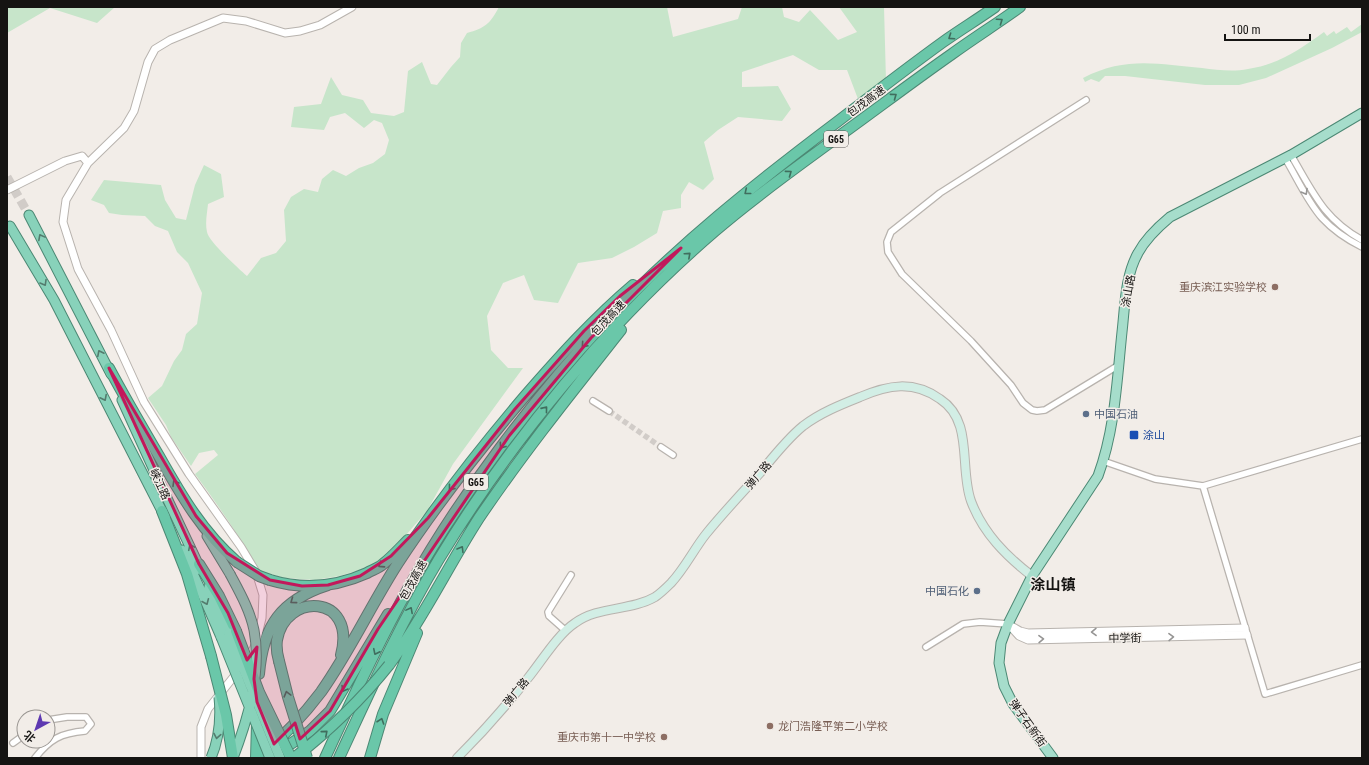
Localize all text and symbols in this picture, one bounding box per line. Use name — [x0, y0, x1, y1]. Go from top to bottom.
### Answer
scale bar — [1225, 16, 1310, 42]
one-way arrow — [996, 19, 1003, 26]
text: 100 m — [1231, 23, 1261, 37]
one-way arrow — [948, 32, 955, 39]
street label: 包茂高速 — [845, 83, 888, 120]
one-way arrow — [890, 93, 897, 101]
road number: G65 — [824, 131, 848, 147]
one-way arrow — [785, 170, 792, 178]
one-way arrow — [745, 187, 752, 194]
one-way arrow — [1300, 188, 1307, 195]
one-way arrow — [38, 234, 45, 241]
one-way arrow — [684, 253, 691, 260]
street label: 涂山路 — [1119, 274, 1138, 308]
one-way arrow — [40, 279, 47, 286]
place label: 重庆滨江实验学校 — [1179, 281, 1267, 294]
marker: 重庆滨江实验学校 — [1270, 282, 1280, 292]
street label: 包茂高速 — [589, 298, 628, 339]
one-way arrow — [582, 341, 589, 348]
one-way arrow — [98, 349, 105, 357]
one-way arrow — [99, 394, 107, 402]
one-way arrow — [540, 407, 547, 414]
place label: 中国石油 — [1094, 408, 1138, 421]
marker: 中国石油 — [1081, 409, 1091, 419]
marker: 涂山 — [1128, 429, 1140, 441]
place label: 涂山 — [1143, 429, 1165, 442]
one-way arrow — [499, 442, 507, 449]
street label: 弹广路 — [743, 459, 774, 492]
street label: 峡江路 — [147, 467, 172, 502]
road number: G65 — [464, 474, 488, 490]
one-way arrow — [172, 480, 179, 487]
one-way arrow — [449, 483, 456, 490]
one-way arrow — [188, 543, 195, 551]
one-way arrow — [456, 546, 463, 553]
street label: 包茂高速 — [397, 558, 430, 603]
one-way arrow — [378, 560, 385, 567]
district label: 涂山镇 — [1030, 576, 1076, 594]
place label: 中国石化 — [925, 585, 969, 598]
marker: 中国石化 — [972, 586, 982, 596]
one-way arrow — [290, 597, 297, 604]
one-way arrow — [202, 599, 210, 606]
one-way arrow — [406, 607, 413, 614]
one-way arrow — [1091, 627, 1097, 636]
street label: 中学街 — [1108, 632, 1142, 645]
one-way arrow — [1168, 633, 1174, 641]
one-way arrow — [1038, 635, 1044, 643]
one-way arrow — [373, 648, 380, 655]
street label: 弹广路 — [501, 676, 532, 709]
one-way arrow — [341, 685, 349, 692]
one-way arrow — [283, 691, 292, 698]
street label: 弹子石新街 — [1006, 697, 1049, 750]
north arrow — [16, 709, 56, 749]
one-way arrow — [376, 717, 385, 724]
place label: 龙门浩隆平第二小学校 — [778, 720, 888, 733]
marker: 龙门浩隆平第二小学校 — [765, 721, 775, 731]
text: 北 — [22, 728, 38, 745]
one-way arrow — [320, 731, 327, 738]
place label: 重庆市第十一中学校 — [557, 731, 656, 744]
marker: 重庆市第十一中学校 — [659, 732, 669, 742]
one-way arrow — [213, 733, 222, 739]

